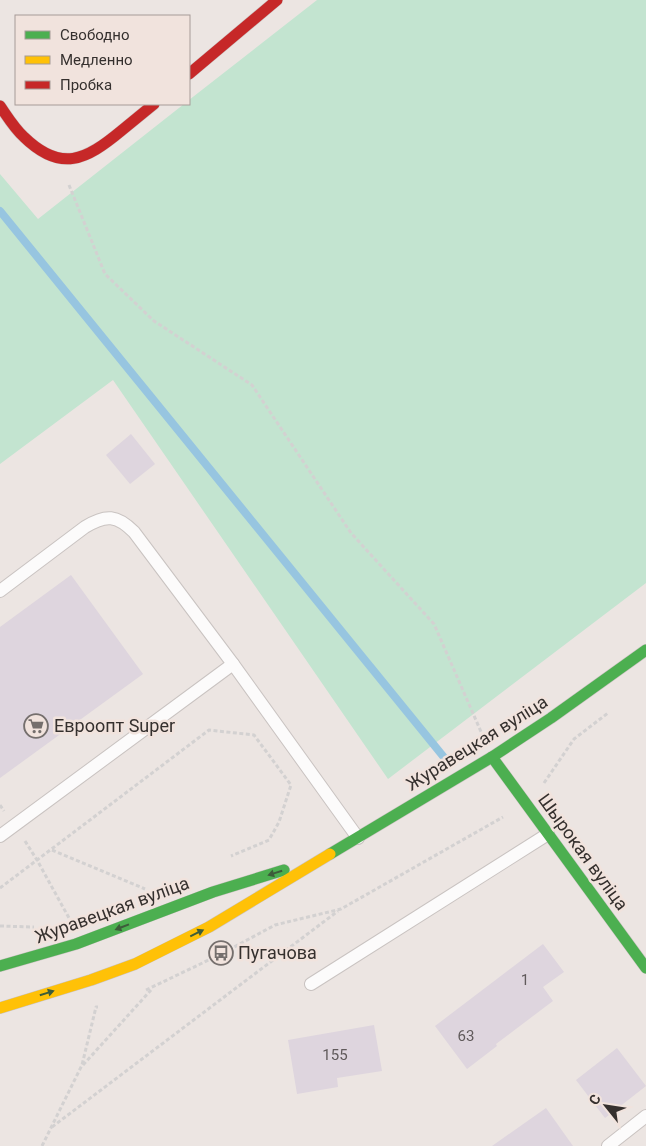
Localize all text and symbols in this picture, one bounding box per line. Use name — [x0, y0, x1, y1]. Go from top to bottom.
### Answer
legend — [15, 15, 190, 105]
text: Свободно — [60, 26, 129, 44]
text: Медленно — [60, 51, 133, 69]
text: Пробка — [60, 76, 112, 94]
street label: Журавецкая вуліца — [402, 691, 551, 795]
supermarket icon: Евроопт Super — [23, 713, 49, 739]
place label: Евроопт Super — [54, 715, 175, 736]
street label: Шырокая вуліца — [534, 789, 633, 914]
one-way arrow — [267, 870, 282, 878]
street label: Журавецкая вуліца — [32, 872, 192, 947]
one-way arrow — [115, 923, 129, 931]
one-way arrow — [190, 929, 204, 937]
bus stop icon: Пугачова — [208, 940, 234, 966]
place label: Пугачова — [238, 942, 317, 963]
house number: 1 — [521, 971, 529, 989]
one-way arrow — [39, 989, 54, 997]
house number: 63 — [458, 1027, 474, 1045]
house number: 155 — [322, 1046, 348, 1064]
north arrow — [581, 1081, 631, 1131]
text: С — [586, 1092, 604, 1107]

